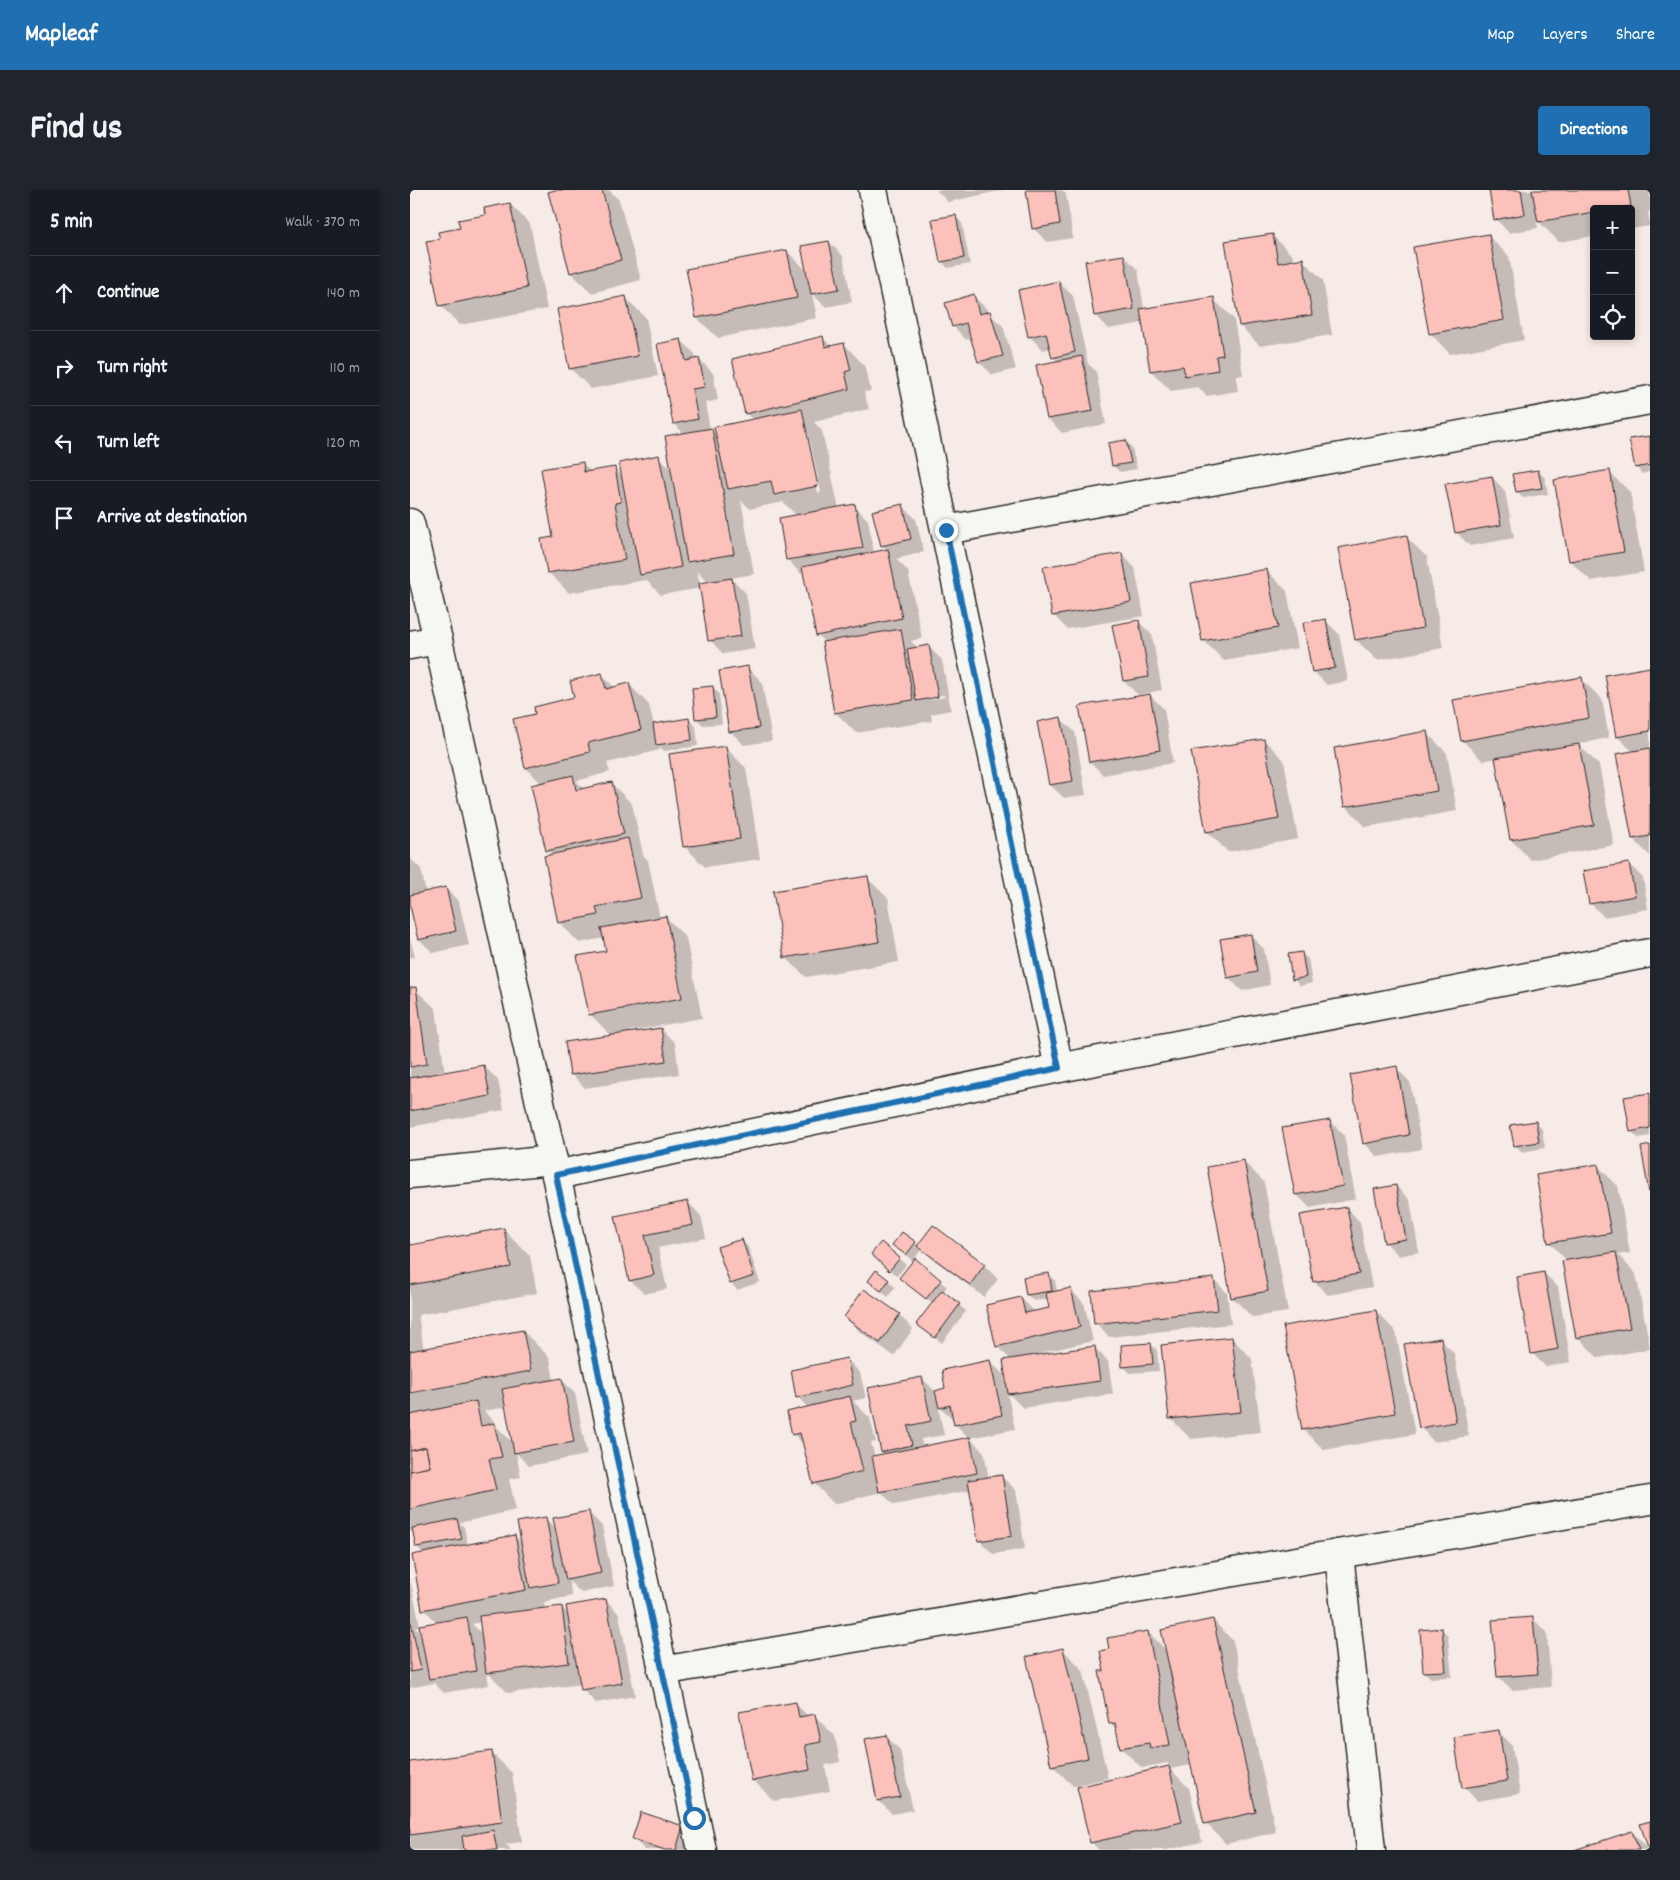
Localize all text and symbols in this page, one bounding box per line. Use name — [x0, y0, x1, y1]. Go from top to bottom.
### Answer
text: Mapleaf — [25, 18, 97, 52]
text: Map — [1487, 23, 1514, 48]
text: Layers — [1542, 23, 1588, 48]
text: Share — [1616, 23, 1655, 48]
text: Find us — [30, 105, 122, 155]
button: Directions — [1538, 106, 1650, 155]
map controls — [1590, 205, 1635, 340]
button: + — [1590, 205, 1635, 250]
text: 5 min — [50, 208, 93, 238]
text: Walk · 370 m — [285, 211, 360, 234]
button: − — [1590, 250, 1635, 295]
icon: ahead — [50, 279, 78, 307]
text: Continue — [97, 280, 159, 307]
text: 140 m — [326, 282, 360, 305]
button: locate — [1590, 295, 1635, 340]
icon: right — [50, 354, 78, 382]
text: Turn right — [97, 355, 168, 382]
text: 110 m — [330, 357, 360, 380]
icon: left — [50, 429, 78, 457]
text: Turn left — [97, 430, 160, 457]
text: 120 m — [326, 432, 360, 455]
icon: arrive — [50, 504, 78, 532]
text: Arrive at destination — [97, 505, 247, 532]
route end — [935, 519, 958, 542]
route start — [683, 1807, 706, 1830]

